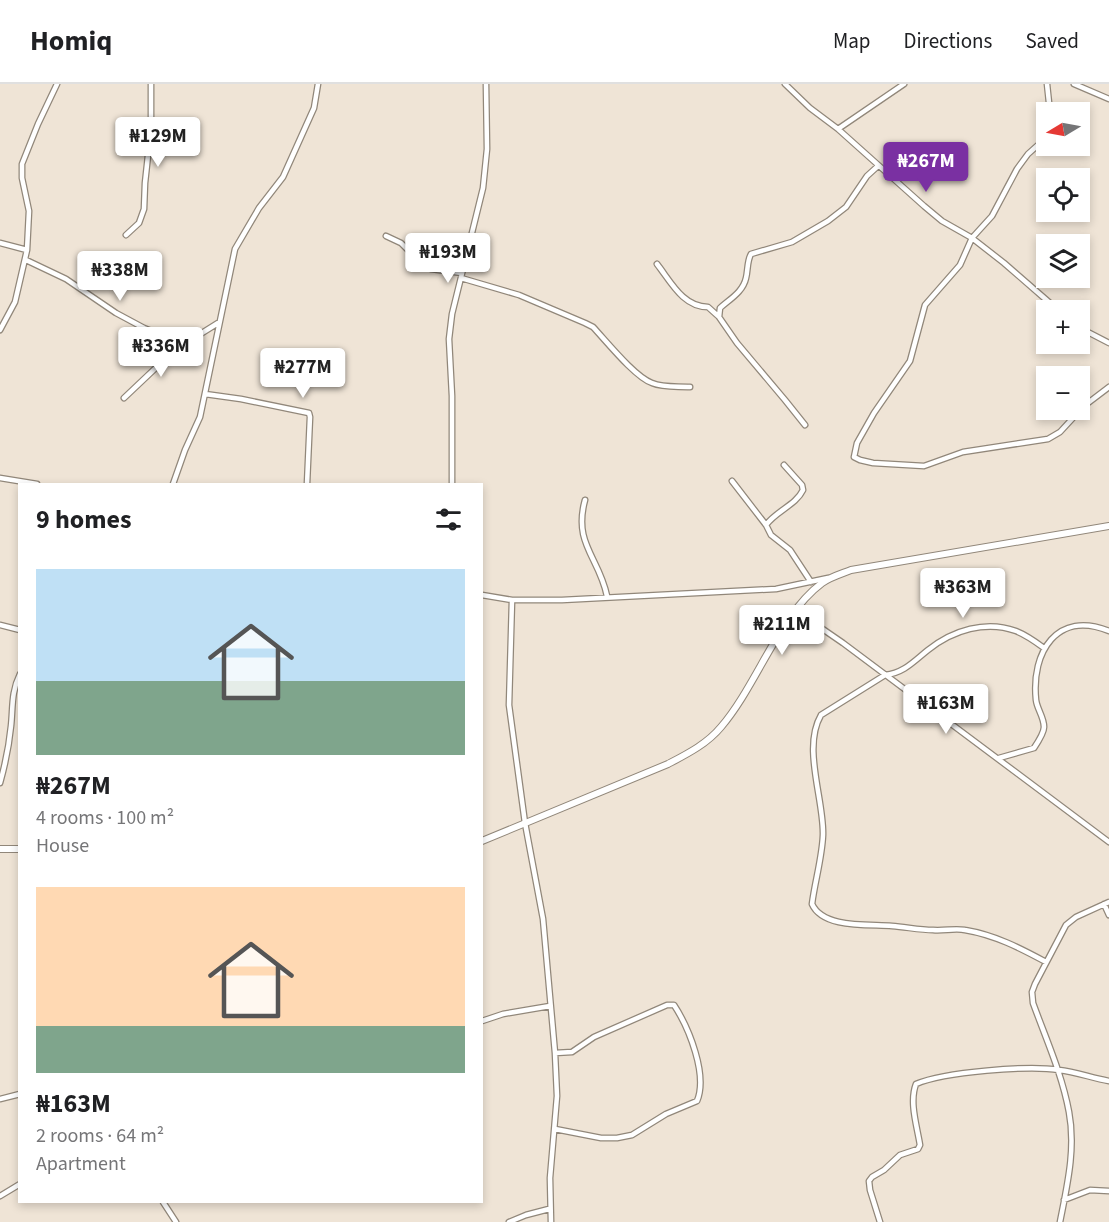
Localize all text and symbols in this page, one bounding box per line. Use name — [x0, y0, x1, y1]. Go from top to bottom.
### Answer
text: Homiq — [30, 21, 112, 61]
text: Map — [833, 26, 871, 56]
text: Directions — [904, 26, 992, 56]
text: Saved — [1025, 26, 1079, 56]
north arrow — [1036, 102, 1090, 156]
map controls — [1036, 102, 1090, 420]
pin: ₦129M — [116, 117, 200, 168]
text: ₦129M — [129, 122, 187, 150]
pin: ₦267M — [884, 142, 968, 193]
text: ₦267M — [897, 147, 955, 175]
button: locate — [1036, 168, 1090, 222]
pin: ₦193M — [406, 233, 490, 284]
button: layers — [1036, 234, 1090, 288]
text: ₦193M — [419, 238, 477, 266]
pin: ₦338M — [78, 251, 162, 302]
text: ₦338M — [91, 256, 149, 284]
button: + — [1036, 300, 1090, 354]
pin: ₦336M — [119, 327, 203, 378]
text: ₦336M — [132, 332, 190, 360]
pin: ₦277M — [261, 348, 345, 399]
text: ₦277M — [274, 353, 332, 381]
button: − — [1036, 366, 1090, 420]
text: 9 homes — [36, 501, 131, 538]
icon: filters — [432, 503, 465, 536]
pin: ₦363M — [921, 568, 1005, 619]
text: ₦363M — [934, 573, 992, 601]
pin: ₦211M — [740, 605, 824, 656]
icon: home — [197, 608, 305, 716]
text: ₦211M — [753, 610, 811, 638]
pin: ₦163M — [904, 684, 988, 735]
text: ₦163M — [917, 689, 975, 717]
text: ₦267M — [36, 767, 111, 804]
text: 4 rooms · 100 m² — [36, 804, 174, 832]
text: House — [36, 832, 89, 860]
icon: home — [197, 926, 305, 1034]
text: ₦163M — [36, 1085, 111, 1122]
text: 2 rooms · 64 m² — [36, 1122, 164, 1150]
text: Apartment — [36, 1150, 126, 1178]

